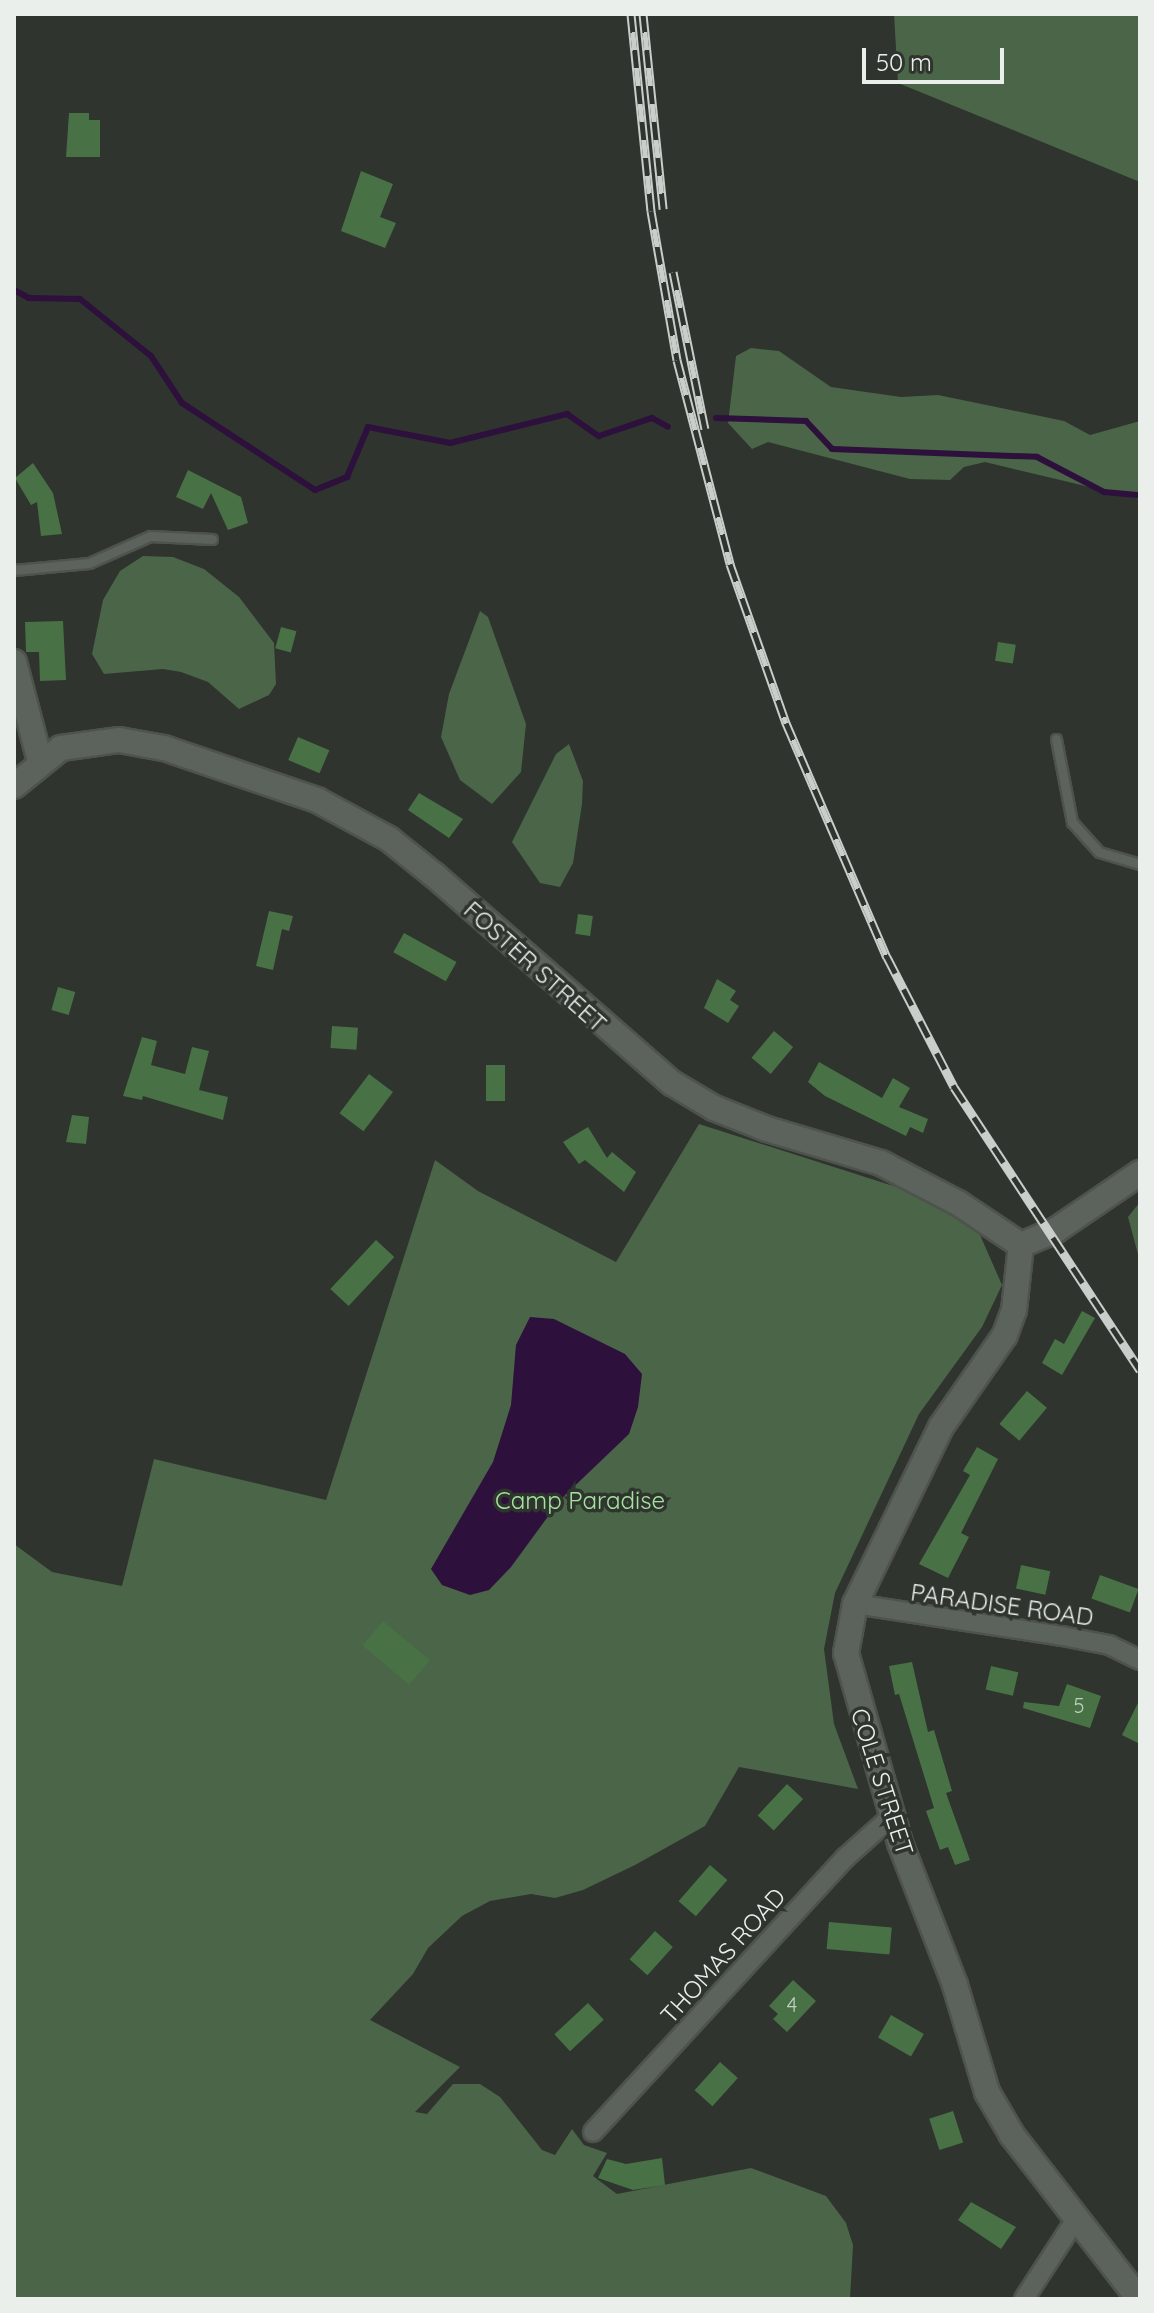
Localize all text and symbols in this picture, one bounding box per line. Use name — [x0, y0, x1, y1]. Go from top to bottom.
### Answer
scale bar — [866, 32, 1008, 82]
text: 50 m — [876, 47, 932, 77]
street label: FOSTER STREET — [458, 895, 612, 1039]
park label: Camp Paradise — [495, 1487, 665, 1515]
street label: PARADISE ROAD — [909, 1578, 1095, 1632]
house number: 5 — [1074, 1693, 1084, 1717]
street label: COLE STREET — [845, 1705, 919, 1859]
street label: THOMAS ROAD — [655, 1882, 791, 2030]
house number: 4 — [787, 1992, 797, 2016]

